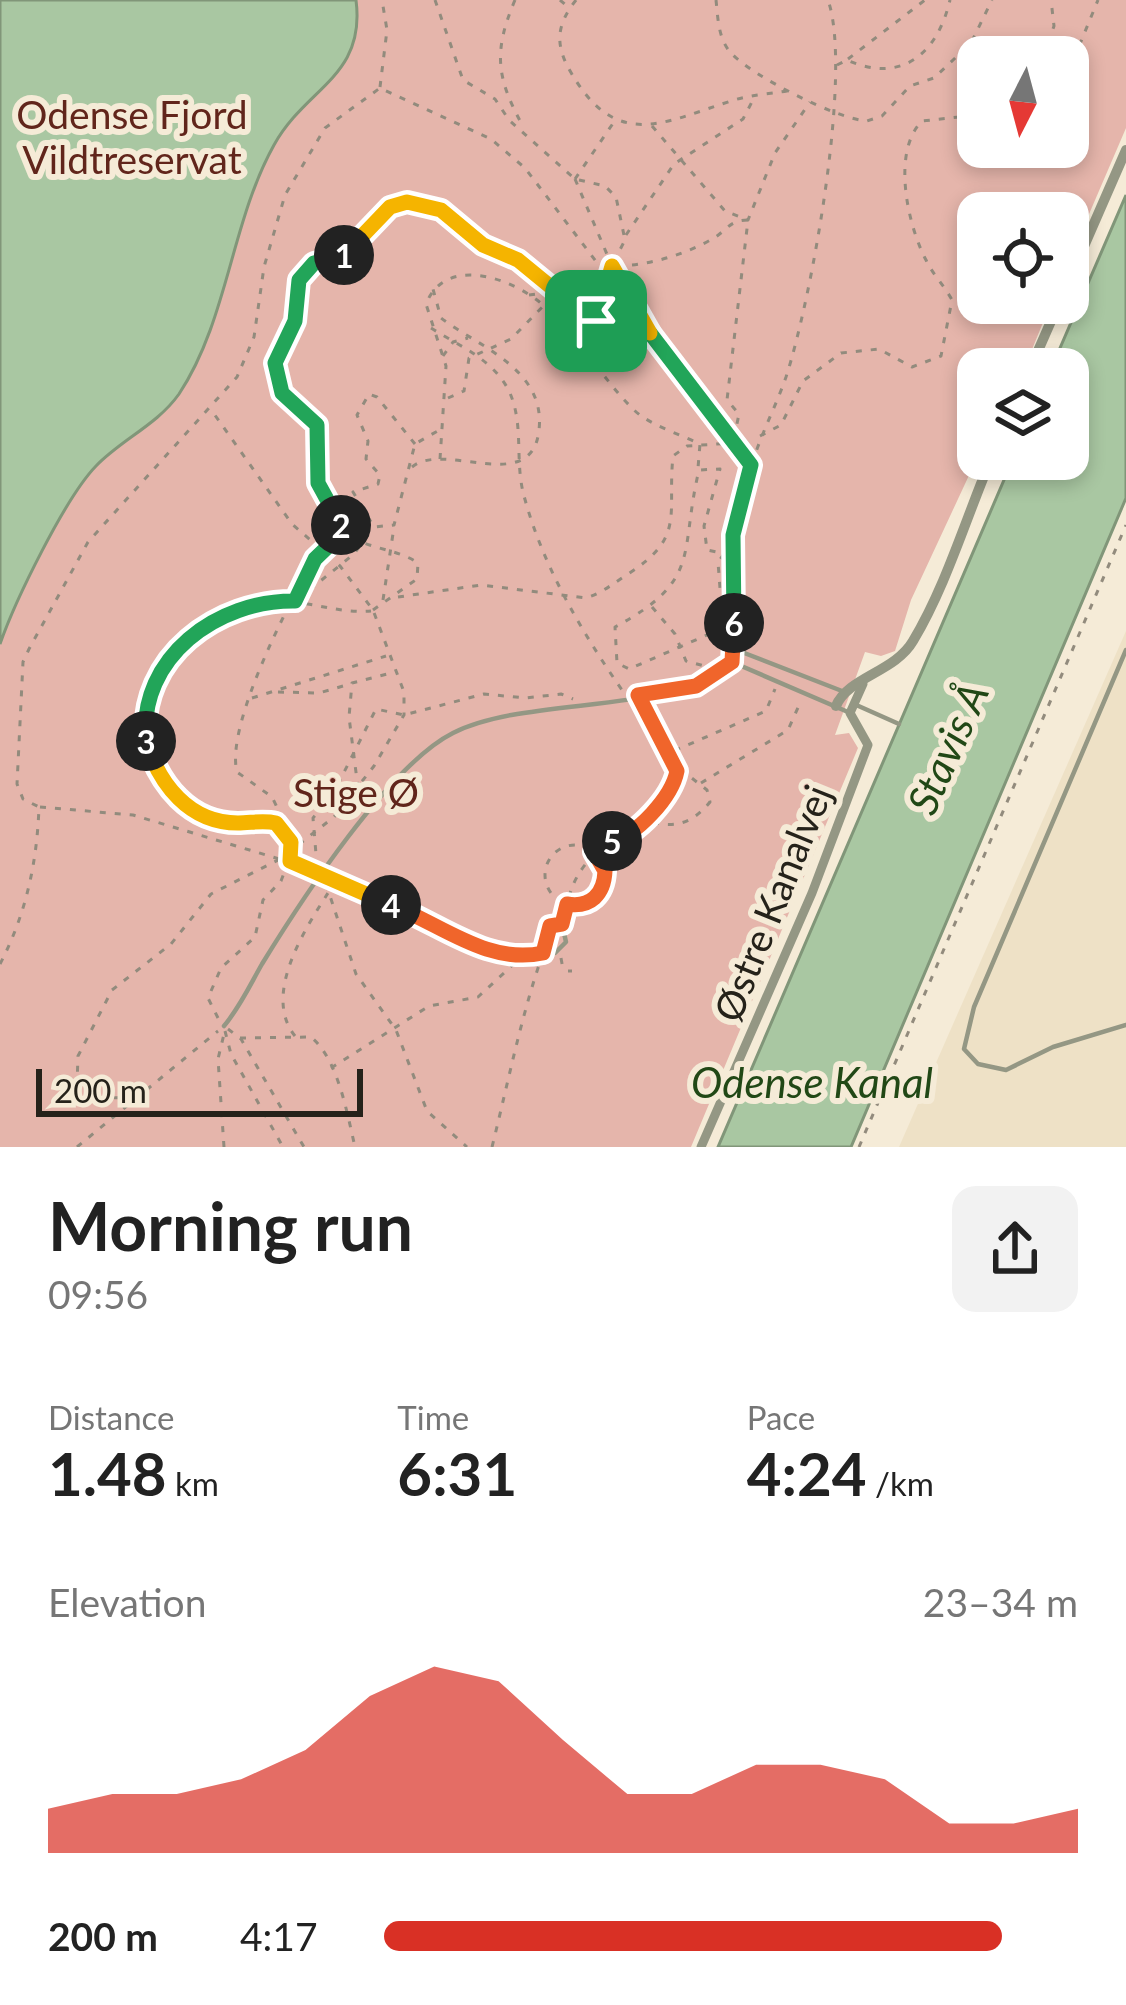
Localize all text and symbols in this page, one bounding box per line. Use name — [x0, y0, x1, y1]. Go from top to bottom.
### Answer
north arrow — [957, 36, 1089, 168]
map controls — [957, 36, 1089, 480]
park label: Odense Fjord Vildtreservat — [16, 91, 248, 182]
button: locate — [957, 192, 1089, 324]
pin: 1 — [314, 225, 374, 285]
text: 1 — [334, 235, 354, 275]
pin — [545, 270, 647, 372]
icon: arrive — [563, 288, 629, 354]
button: layers — [957, 348, 1089, 480]
pin: 2 — [311, 495, 371, 555]
text: 2 — [331, 505, 351, 545]
pin: 6 — [704, 593, 764, 653]
text: 6 — [724, 603, 744, 643]
water label: Stavis Å — [896, 675, 998, 821]
pin: 3 — [116, 711, 176, 771]
text: 3 — [136, 721, 156, 761]
park label: Stige Ø — [293, 769, 419, 815]
street label: Østre Kanalvej — [704, 778, 840, 1028]
pin: 5 — [582, 811, 642, 871]
text: 5 — [602, 821, 622, 861]
pin: 4 — [361, 875, 421, 935]
text: 4 — [381, 885, 401, 925]
water label: Odense Kanal — [691, 1057, 933, 1107]
scale bar — [36, 1063, 363, 1116]
text: 200 m — [54, 1070, 147, 1110]
text: Morning run — [48, 1186, 413, 1265]
button: share — [952, 1186, 1078, 1312]
text: 09:56 — [48, 1271, 148, 1317]
text: Distance — [48, 1397, 175, 1437]
text: Time — [397, 1397, 469, 1437]
text: Pace — [747, 1397, 815, 1437]
text: 1.48 — [48, 1437, 167, 1509]
text: 6:31 — [397, 1437, 517, 1509]
text: 4:24 — [747, 1437, 867, 1509]
text: km — [167, 1463, 219, 1503]
text: /km — [867, 1463, 934, 1503]
text: Elevation — [48, 1579, 206, 1625]
text: 23–34 m — [923, 1579, 1078, 1625]
text: 200 m — [48, 1913, 158, 1959]
text: 4:17 — [240, 1913, 318, 1959]

